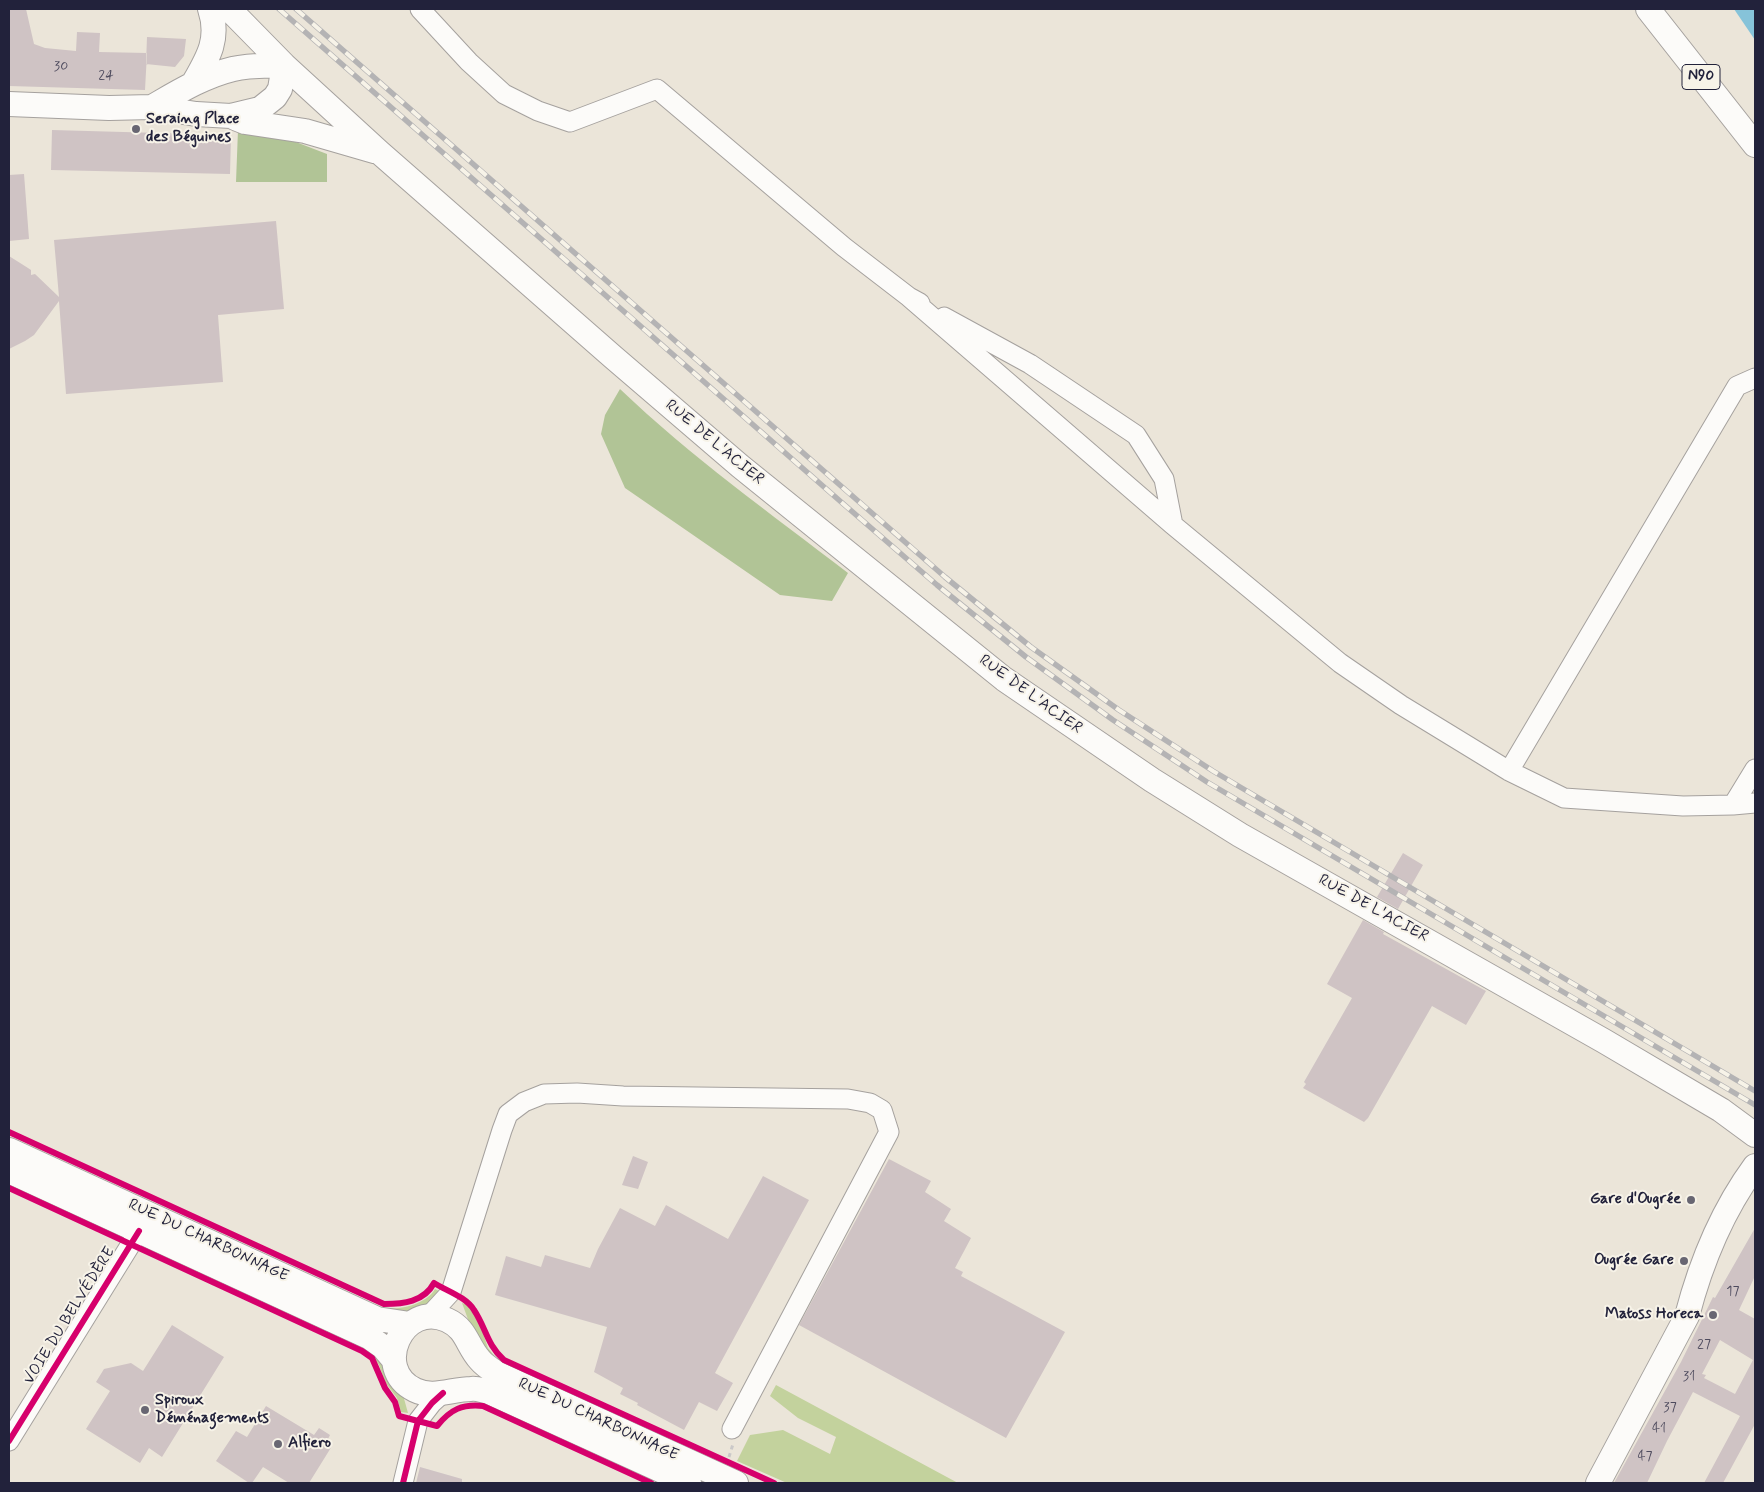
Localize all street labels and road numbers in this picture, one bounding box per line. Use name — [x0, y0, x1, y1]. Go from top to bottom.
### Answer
road number: N90 — [1682, 64, 1720, 90]
street label: RUE DE L'ACIER — [661, 396, 767, 490]
street label: RUE DE L'ACIER — [975, 651, 1085, 739]
street label: RUE DE L'ACIER — [1315, 871, 1431, 947]
street label: RUE DU CHARBONNAGE — [125, 1195, 291, 1287]
street label: VOIE DU BELVÉDÈRE — [20, 1244, 120, 1388]
street label: RUE DU CHARBONNAGE — [515, 1374, 681, 1466]

